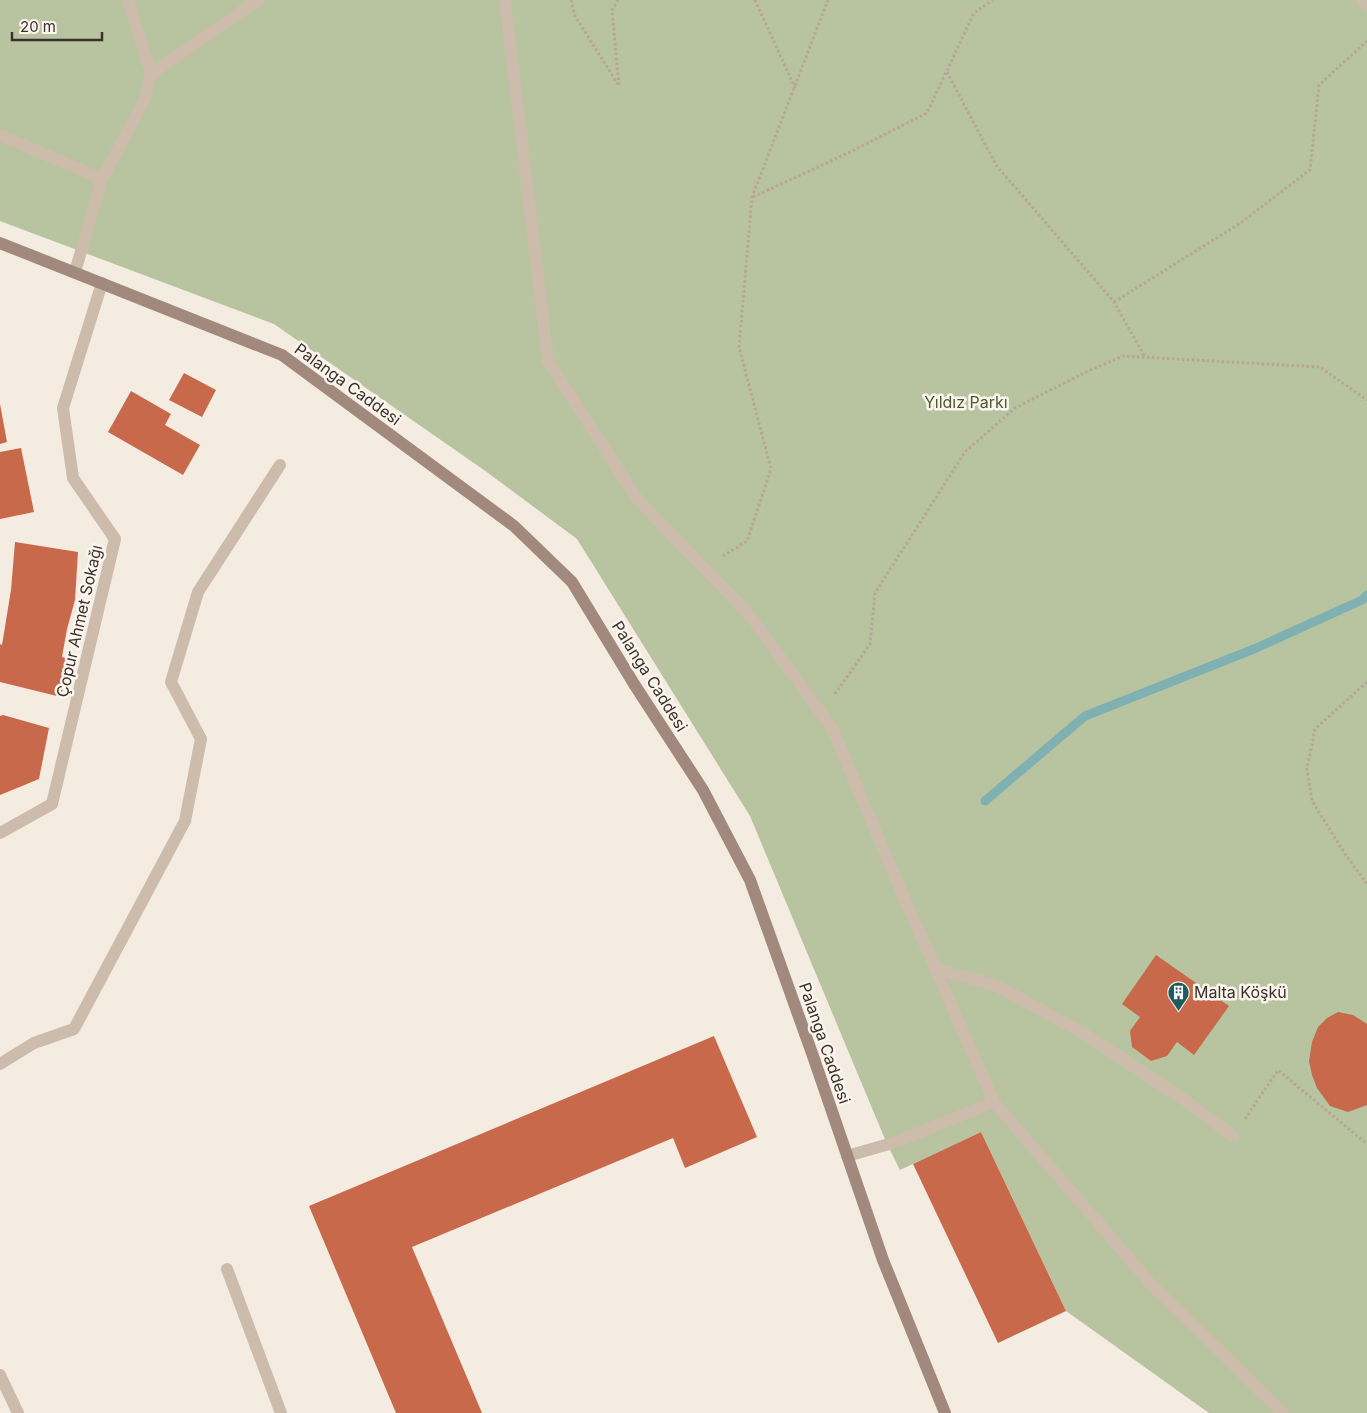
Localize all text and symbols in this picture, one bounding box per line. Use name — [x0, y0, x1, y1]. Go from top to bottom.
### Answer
scale bar — [12, 10, 102, 42]
text: 20 m — [20, 17, 56, 36]
street label: Palanga Caddesi — [291, 339, 405, 429]
park label: Yıldız Parkı — [924, 392, 1008, 412]
street label: Çopur Ahmet Sokağı — [52, 543, 106, 699]
street label: Palanga Caddesi — [608, 617, 692, 735]
street label: Palanga Caddesi — [795, 980, 855, 1106]
building icon: Malta Köşkü — [1166, 980, 1190, 1011]
place label: Malta Köşkü — [1194, 982, 1287, 1002]

